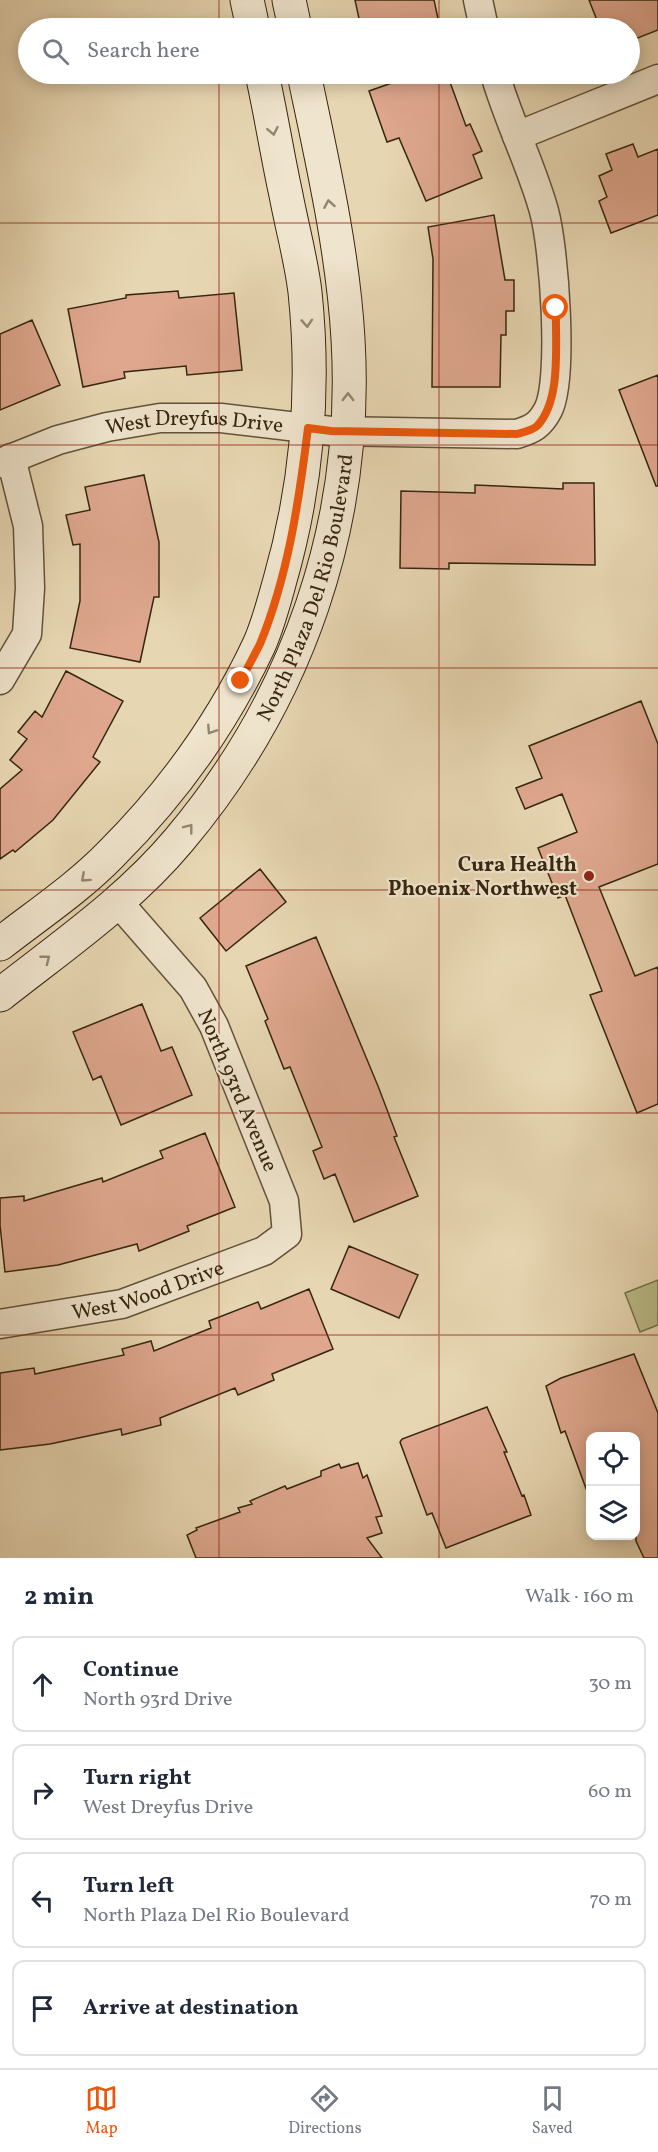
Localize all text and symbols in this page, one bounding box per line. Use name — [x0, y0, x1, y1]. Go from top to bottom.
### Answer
search box — [18, 18, 640, 84]
icon: search — [39, 35, 72, 68]
text: Search here — [87, 36, 200, 67]
one-way arrow — [266, 126, 279, 136]
one-way arrow — [323, 199, 336, 209]
route start — [542, 294, 568, 320]
one-way arrow — [300, 318, 313, 327]
one-way arrow — [342, 393, 354, 402]
street label: West Dreyfus Drive — [103, 405, 285, 443]
street label: North Plaza Del Rio Boulevard — [251, 452, 361, 727]
route end — [227, 667, 253, 693]
one-way arrow — [207, 723, 218, 734]
one-way arrow — [182, 823, 193, 834]
place label: Cura Health Phoenix Northwest — [388, 851, 577, 904]
marker: Cura Health Phoenix Northwest — [582, 869, 596, 883]
one-way arrow — [81, 871, 92, 882]
one-way arrow — [39, 956, 50, 967]
street label: North 93rd Avenue — [189, 1005, 284, 1177]
street label: West Wood Drive — [70, 1254, 228, 1328]
map controls — [586, 1432, 640, 1540]
button: locate — [586, 1432, 640, 1486]
button: layers — [586, 1486, 640, 1540]
text: 2 min — [24, 1579, 94, 1615]
text: Walk · 160 m — [525, 1583, 634, 1611]
text: Continue — [83, 1655, 179, 1686]
icon: ahead — [26, 1668, 59, 1701]
text: 30 m — [588, 1670, 632, 1698]
text: North 93rd Drive — [83, 1686, 233, 1714]
text: Turn right — [83, 1763, 191, 1794]
icon: right — [26, 1776, 59, 1809]
text: 60 m — [588, 1778, 632, 1806]
text: West Dreyfus Drive — [83, 1794, 253, 1822]
text: Turn left — [83, 1871, 174, 1902]
icon: left — [26, 1884, 59, 1917]
text: 70 m — [589, 1886, 632, 1914]
text: North Plaza Del Rio Boulevard — [83, 1902, 350, 1930]
icon: arrive — [26, 1992, 59, 2025]
text: Arrive at destination — [83, 1993, 299, 2024]
tab: Map — [85, 2082, 118, 2140]
tab: Directions — [288, 2082, 362, 2140]
tab: Saved — [532, 2082, 573, 2140]

